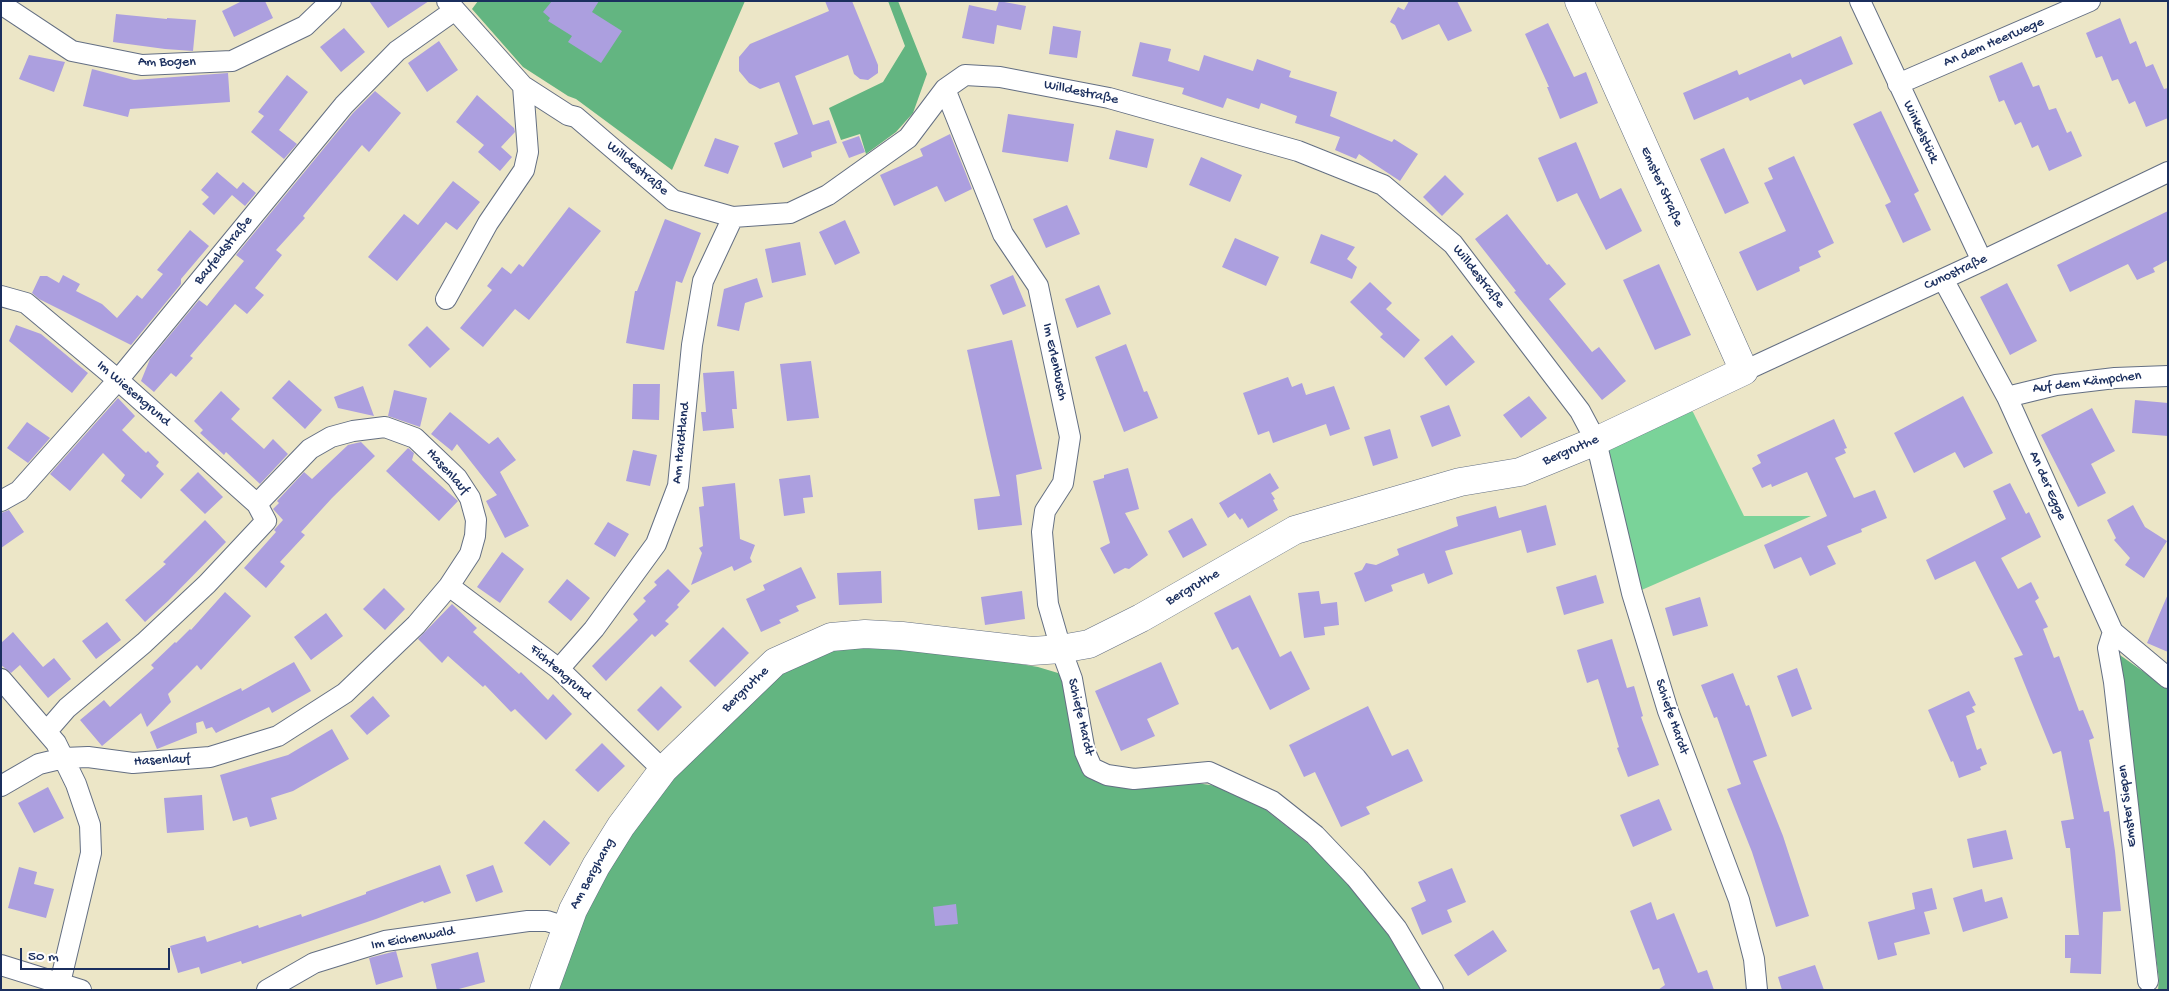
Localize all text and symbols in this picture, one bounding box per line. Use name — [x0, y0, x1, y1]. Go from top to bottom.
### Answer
street label: An dem Heerwege — [1941, 14, 2047, 72]
street label: Am Bogen — [138, 55, 196, 71]
street label: Willdestraße — [1042, 77, 1120, 109]
street label: Winkelstück — [1898, 98, 1942, 166]
street label: Willdestraße — [603, 138, 671, 200]
street label: Emster Straße — [1636, 144, 1686, 230]
street label: Baufeldstraße — [191, 213, 257, 289]
street label: Willdestraße — [1448, 242, 1508, 312]
street label: Cunostraße — [1922, 251, 1990, 295]
street label: Im Erlenbusch — [1038, 322, 1070, 402]
street label: Im Wiesengrund — [93, 357, 173, 431]
street label: Auf dem Kämpchen — [2032, 368, 2142, 398]
street label: Am Hardtland — [669, 401, 695, 485]
street label: Bergruthe — [1540, 432, 1602, 470]
street label: Hasenlauf — [422, 445, 472, 499]
street label: An der Egge — [2024, 449, 2070, 523]
street label: Bergruthe — [1163, 566, 1223, 610]
street label: Fichtengrund — [526, 642, 594, 704]
street label: Bergruthe — [719, 663, 773, 717]
street label: Schiefe Hardt — [1063, 677, 1097, 757]
street label: Schiefe Hardt — [1650, 677, 1692, 757]
street label: Hasenlauf — [133, 751, 191, 771]
street label: Emster Siepen — [2115, 764, 2141, 848]
street label: Am Berghang — [567, 836, 619, 912]
street label: Im Eichenwald — [370, 923, 456, 955]
scale bar — [22, 938, 172, 970]
text: 50 m — [28, 948, 59, 966]

